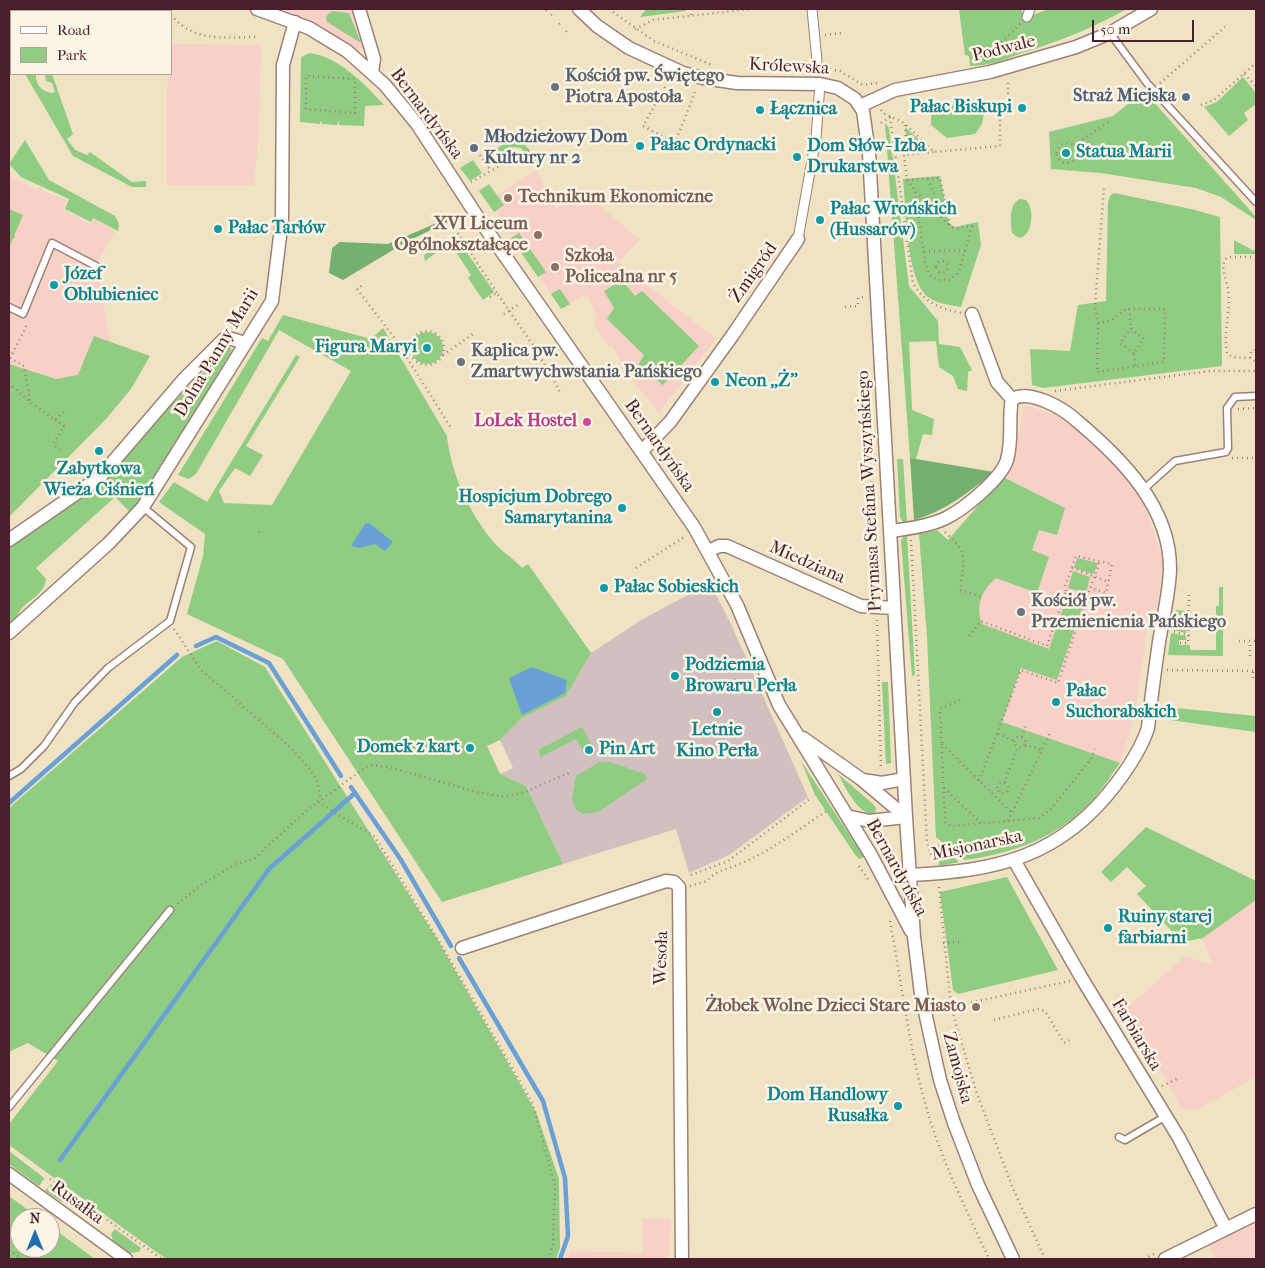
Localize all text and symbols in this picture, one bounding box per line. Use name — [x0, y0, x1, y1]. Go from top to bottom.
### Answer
legend — [10, 10, 172, 75]
scale bar — [1095, 10, 1198, 42]
text: 50 m — [1100, 20, 1130, 38]
text: Road — [57, 21, 90, 39]
street label: Podwale — [970, 31, 1038, 67]
text: Park — [57, 46, 87, 64]
street label: Królewska — [748, 54, 830, 80]
street label: Bernardyńska — [385, 64, 467, 164]
place label: Kościół pw. Świętego Piotra Apostoła — [565, 66, 724, 108]
marker: Kościół pw. Świętego Piotra Apostoła — [549, 81, 561, 93]
place label: Straż Miejska — [1073, 86, 1176, 108]
marker: Straż Miejska — [1180, 91, 1192, 103]
place label: Pałac Biskupi — [910, 97, 1012, 119]
place label: Łącznica — [770, 99, 837, 121]
marker: Pałac Biskupi — [1016, 102, 1028, 114]
marker: Łącznica — [754, 104, 766, 116]
place label: Młodzieżowy Dom Kultury nr 2 — [484, 127, 628, 170]
place label: Pałac Ordynacki — [650, 135, 776, 157]
place label: Dom Słów- Izba Drukarstwa — [807, 136, 926, 178]
marker: Pałac Ordynacki — [634, 140, 646, 152]
marker: Młodzieżowy Dom Kultury nr 2 — [468, 142, 480, 154]
place label: Statua Marii — [1076, 142, 1172, 164]
marker: Statua Marii — [1060, 147, 1072, 159]
marker: Dom Słów- Izba Drukarstwa — [791, 151, 803, 163]
place label: Technikum Ekonomiczne — [518, 187, 713, 209]
marker: Technikum Ekonomiczne — [502, 192, 514, 204]
place label: Pałac Wrońskich (Hussarów) — [830, 199, 957, 242]
place label: XVI Liceum Ogólnokształcące — [394, 214, 528, 256]
marker: Pałac Wrońskich (Hussarów) — [814, 214, 826, 226]
place label: Pałac Tarłów — [228, 218, 326, 240]
marker: Pałac Tarłów — [212, 223, 224, 235]
marker: XVI Liceum Ogólnokształcące — [532, 229, 544, 241]
street label: Żmigród — [725, 239, 783, 307]
place label: Szkoła Policealna nr 5 — [565, 246, 677, 288]
marker: Szkoła Policealna nr 5 — [549, 261, 561, 273]
place label: Józef Oblubieniec — [64, 264, 158, 306]
marker: Józef Oblubieniec — [48, 279, 60, 291]
street label: Dolna Panny Marii — [170, 285, 264, 421]
place label: Figura Maryi — [315, 337, 417, 359]
place label: Kaplica pw. Zmartwychwstania Pańskiego — [471, 341, 702, 384]
marker: Figura Maryi — [421, 342, 433, 354]
marker: Kaplica pw. Zmartwychwstania Pańskiego — [455, 356, 467, 368]
street label: Prymasa Stefana Wyszyńskiego — [853, 370, 887, 612]
place label: Neon ,,Ż'' — [725, 371, 798, 393]
marker: Neon ,,Ż'' — [709, 376, 721, 388]
street label: Bernardyńska — [619, 395, 699, 497]
place label: LoLek Hostel — [474, 411, 577, 433]
marker: LoLek Hostel — [581, 416, 593, 428]
marker: Zabytkowa Wieża Ciśnień — [93, 445, 105, 457]
place label: Zabytkowa Wieża Ciśnień — [44, 459, 154, 502]
place label: Hospicjum Dobrego Samarytanina — [459, 487, 612, 530]
marker: Hospicjum Dobrego Samarytanina — [616, 502, 628, 514]
street label: Miedziana — [766, 537, 848, 589]
place label: Pałac Sobieskich — [614, 577, 739, 599]
marker: Pałac Sobieskich — [598, 582, 610, 594]
place label: Kościół pw. Przemienienia Pańskiego — [1031, 591, 1226, 634]
marker: Kościół pw. Przemienienia Pańskiego — [1015, 606, 1027, 618]
place label: Podziemia Browaru Perła — [685, 655, 796, 698]
marker: Podziemia Browaru Perła — [669, 670, 681, 682]
place label: Pałac Suchorabskich — [1066, 681, 1177, 724]
marker: Pałac Suchorabskich — [1050, 696, 1062, 708]
marker: Letnie Kino Perła — [711, 706, 723, 718]
place label: Letnie Kino Perła — [676, 720, 758, 762]
place label: Domek z kart — [357, 737, 460, 759]
place label: Pin Art — [599, 739, 655, 761]
marker: Domek z kart — [464, 742, 476, 754]
marker: Pin Art — [583, 744, 595, 756]
street label: Bernardyńska — [860, 815, 932, 921]
street label: Misjonarska — [929, 826, 1025, 866]
place label: Ruiny starej farbiarni — [1118, 907, 1212, 950]
marker: Ruiny starej farbiarni — [1102, 922, 1114, 934]
street label: Wesoła — [650, 930, 674, 986]
street label: Farbiarska — [1106, 995, 1166, 1075]
place label: Żłobek Wolne Dzieci Stare Miasto — [705, 996, 966, 1018]
marker: Żłobek Wolne Dzieci Stare Miasto — [970, 1001, 982, 1013]
street label: Zamojska — [937, 1030, 977, 1106]
place label: Dom Handlowy Rusałka — [767, 1085, 888, 1128]
marker: Dom Handlowy Rusałka — [892, 1100, 904, 1112]
street label: Rusałka — [46, 1176, 108, 1230]
north arrow — [10, 1208, 60, 1258]
text: N — [30, 1210, 40, 1227]

